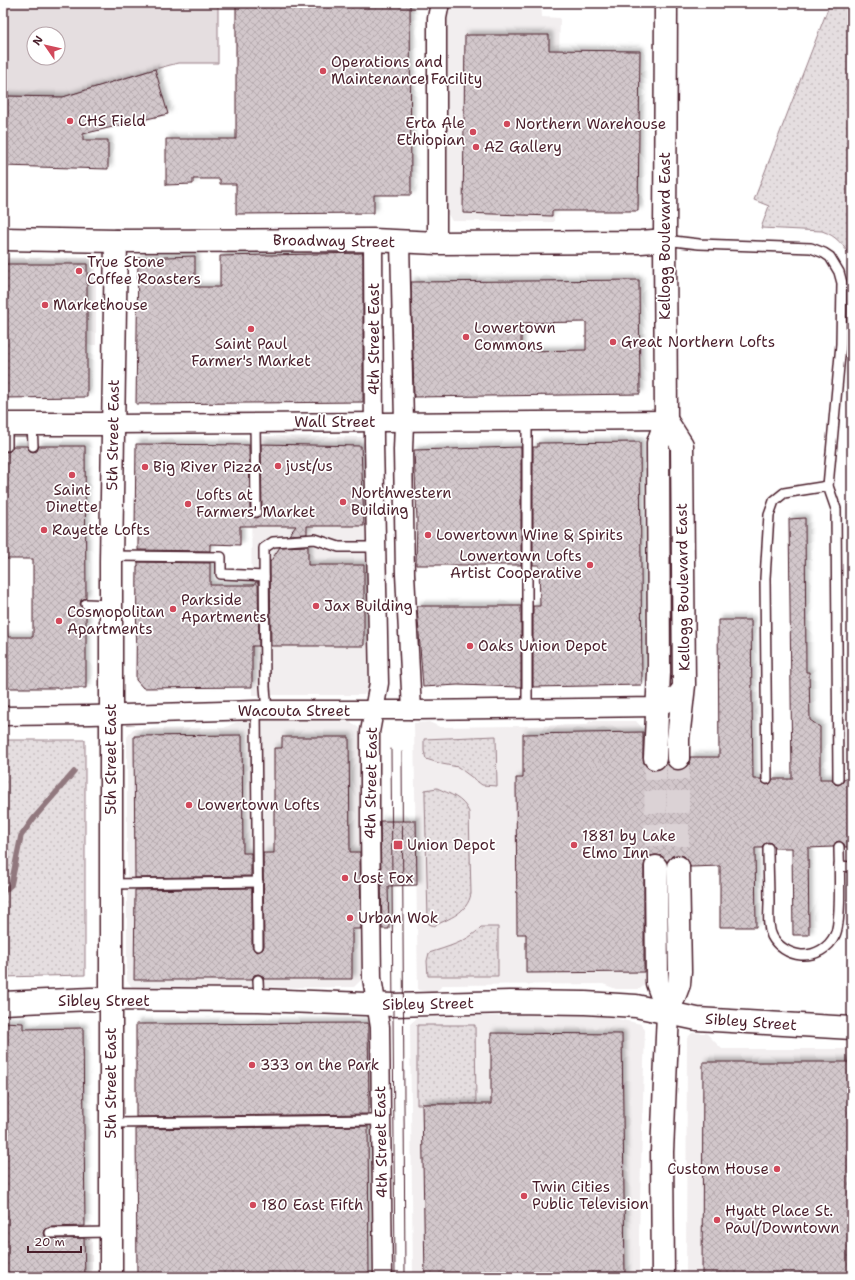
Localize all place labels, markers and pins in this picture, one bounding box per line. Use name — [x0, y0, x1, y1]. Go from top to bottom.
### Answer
place label: Operations and Maintenance Facility — [331, 52, 482, 89]
marker: Operations and Maintenance Facility — [318, 66, 328, 76]
place label: CHS Field — [78, 111, 146, 131]
place label: Erta Ale Ethiopian — [397, 113, 465, 150]
place label: Northern Warehouse — [515, 114, 666, 134]
marker: CHS Field — [65, 116, 75, 126]
marker: Northern Warehouse — [502, 119, 512, 129]
marker: Erta Ale Ethiopian — [468, 127, 478, 137]
place label: AZ Gallery — [484, 137, 562, 157]
marker: AZ Gallery — [471, 142, 481, 152]
place label: True Stone Coffee Roasters — [87, 252, 201, 289]
marker: True Stone Coffee Roasters — [74, 266, 84, 276]
place label: Markethouse — [53, 295, 148, 315]
marker: Markethouse — [40, 300, 50, 310]
place label: Lowertown Commons — [474, 318, 556, 355]
marker: Saint Paul Farmer's Market — [246, 324, 256, 334]
marker: Lowertown Commons — [461, 332, 471, 342]
place label: Great Northern Lofts — [621, 332, 775, 352]
place label: Saint Paul Farmer's Market — [191, 334, 311, 371]
marker: Great Northern Lofts — [608, 337, 618, 347]
place label: just/us — [285, 456, 333, 476]
place label: Big River Pizza — [153, 457, 263, 477]
marker: just/us — [273, 461, 283, 471]
marker: Big River Pizza — [140, 462, 150, 472]
marker: Saint Dinette — [67, 470, 77, 480]
place label: Saint Dinette — [46, 480, 98, 517]
place label: Northwestern Building — [351, 483, 451, 520]
place label: Lofts at Farmers' Market — [196, 485, 315, 522]
marker: Northwestern Building — [338, 497, 348, 507]
marker: Lofts at Farmers' Market — [183, 499, 193, 509]
place label: Rayette Lofts — [52, 520, 150, 540]
marker: Rayette Lofts — [39, 525, 49, 535]
place label: Lowertown Wine & Spirits — [436, 525, 623, 545]
marker: Lowertown Wine & Spirits — [423, 530, 433, 540]
place label: Lowertown Lofts Artist Cooperative — [450, 546, 582, 583]
marker: Lowertown Lofts Artist Cooperative — [585, 560, 595, 570]
place label: Parkside Apartments — [181, 590, 267, 627]
place label: Jax Building — [324, 596, 413, 616]
marker: Jax Building — [311, 601, 321, 611]
place label: Cosmopolitan Apartments — [67, 602, 165, 639]
marker: Parkside Apartments — [168, 604, 178, 614]
marker: Cosmopolitan Apartments — [54, 616, 64, 626]
place label: Oaks Union Depot — [478, 636, 607, 656]
marker: Oaks Union Depot — [465, 641, 475, 651]
place label: Lowertown Lofts — [197, 795, 320, 815]
marker: Lowertown Lofts — [184, 800, 194, 810]
place label: 1881 by Lake Elmo Inn — [582, 826, 676, 863]
place label: Union Depot — [407, 835, 495, 855]
marker: Union Depot — [392, 839, 404, 851]
marker: 1881 by Lake Elmo Inn — [569, 840, 579, 850]
place label: Lost Fox — [353, 868, 413, 888]
marker: Lost Fox — [340, 873, 350, 883]
place label: Urban Wok — [358, 908, 438, 928]
marker: Urban Wok — [345, 913, 355, 923]
place label: 333 on the Park — [260, 1055, 379, 1075]
marker: 333 on the Park — [247, 1060, 257, 1070]
place label: Custom House — [667, 1159, 769, 1179]
marker: Custom House — [772, 1164, 782, 1174]
place label: Twin Cities Public Television — [532, 1177, 649, 1214]
marker: Twin Cities Public Television — [519, 1191, 529, 1201]
place label: 180 East Fifth — [261, 1195, 363, 1215]
marker: 180 East Fifth — [248, 1200, 258, 1210]
place label: Hyatt Place St. Paul/Downtown — [725, 1201, 840, 1238]
marker: Hyatt Place St. Paul/Downtown — [712, 1215, 722, 1225]

